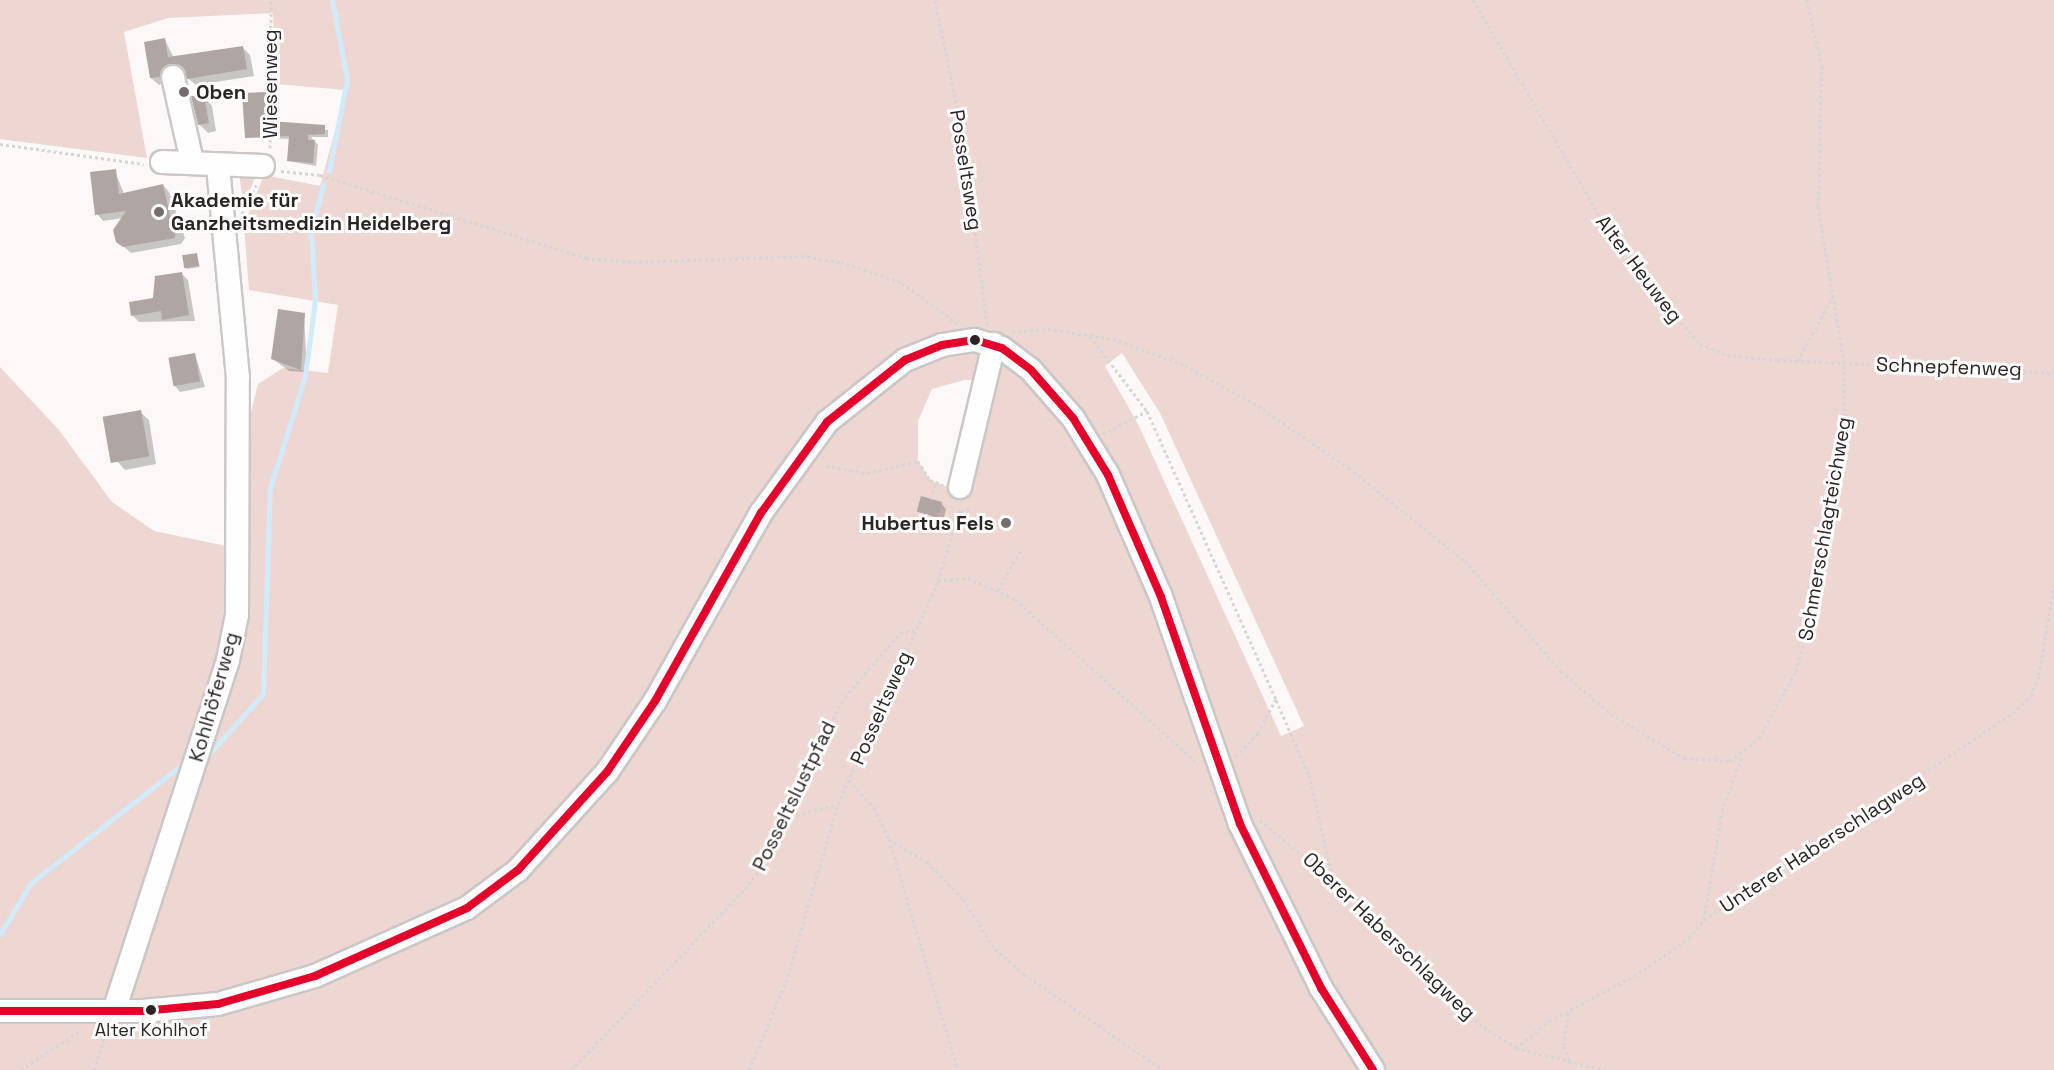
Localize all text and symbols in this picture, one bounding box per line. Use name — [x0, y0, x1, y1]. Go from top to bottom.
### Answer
street label: Wiesenweg — [258, 29, 282, 139]
place label: Oben — [196, 80, 246, 104]
marker: Oben — [177, 85, 191, 99]
street label: Posseltsweg — [945, 108, 987, 232]
place label: Akademie für Ganzheitsmedizin Heidelberg — [171, 189, 451, 236]
marker: Akademie für Ganzheitsmedizin Heidelberg — [152, 205, 166, 219]
street label: Alter Heuweg — [1591, 210, 1687, 328]
unlabelled marker — [969, 334, 981, 346]
street label: Schnepfenweg — [1876, 352, 2022, 382]
street label: Schmerschlagteichweg — [1793, 415, 1857, 643]
place label: Hubertus Fels — [861, 511, 994, 535]
marker: Hubertus Fels — [999, 516, 1013, 530]
street label: Kohlhöferweg — [184, 629, 244, 765]
street label: Posseltsweg — [845, 647, 917, 769]
street label: Posseltslustpfad — [747, 717, 841, 875]
street label: Unterer Haberschlagweg — [1715, 768, 1929, 918]
street label: Oberer Haberschlagweg — [1298, 847, 1480, 1025]
marker: Alter Kohlhof — [145, 1004, 157, 1016]
place label: Alter Kohlhof — [95, 1019, 207, 1041]

